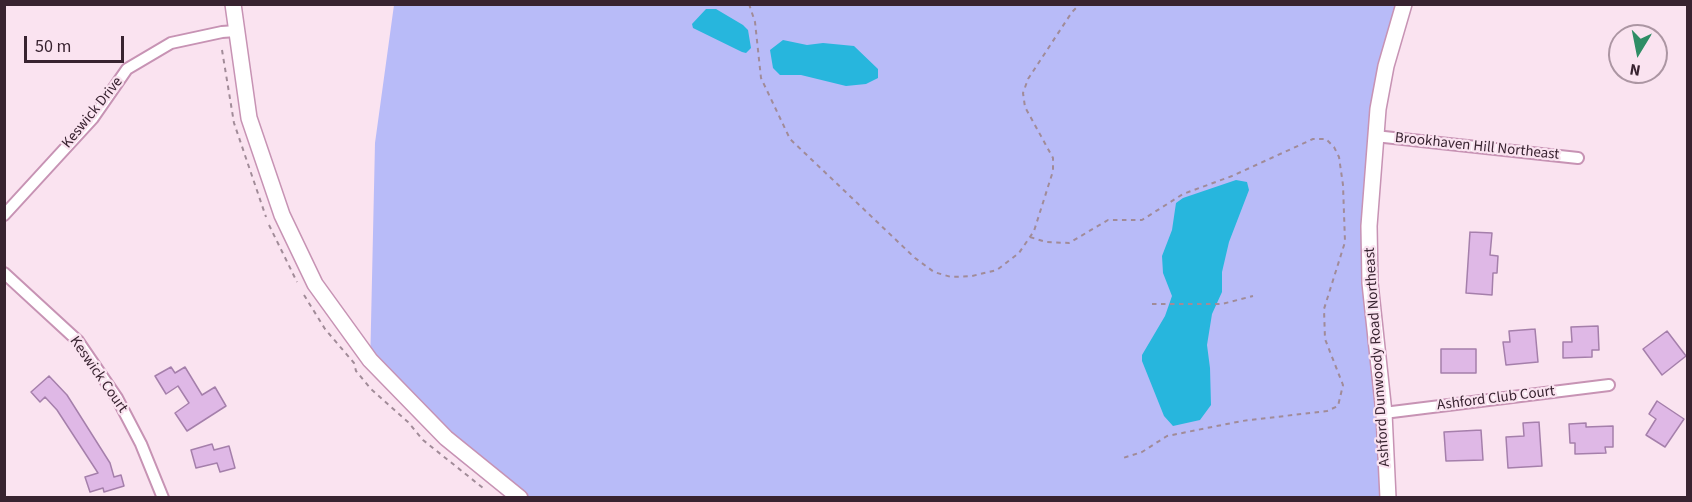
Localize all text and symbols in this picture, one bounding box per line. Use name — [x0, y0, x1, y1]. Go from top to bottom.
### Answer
scale bar — [27, 24, 128, 62]
north arrow — [1608, 24, 1668, 84]
text: 50 m — [35, 34, 71, 59]
text: N — [1628, 58, 1642, 82]
street label: Keswick Drive — [59, 74, 127, 152]
street label: Brookhaven Hill Northeast — [1394, 129, 1560, 165]
street label: Ashford Dunwoody Road Northeast — [1361, 247, 1395, 467]
street label: Keswick Court — [65, 333, 131, 417]
street label: Ashford Club Court — [1436, 383, 1556, 415]

